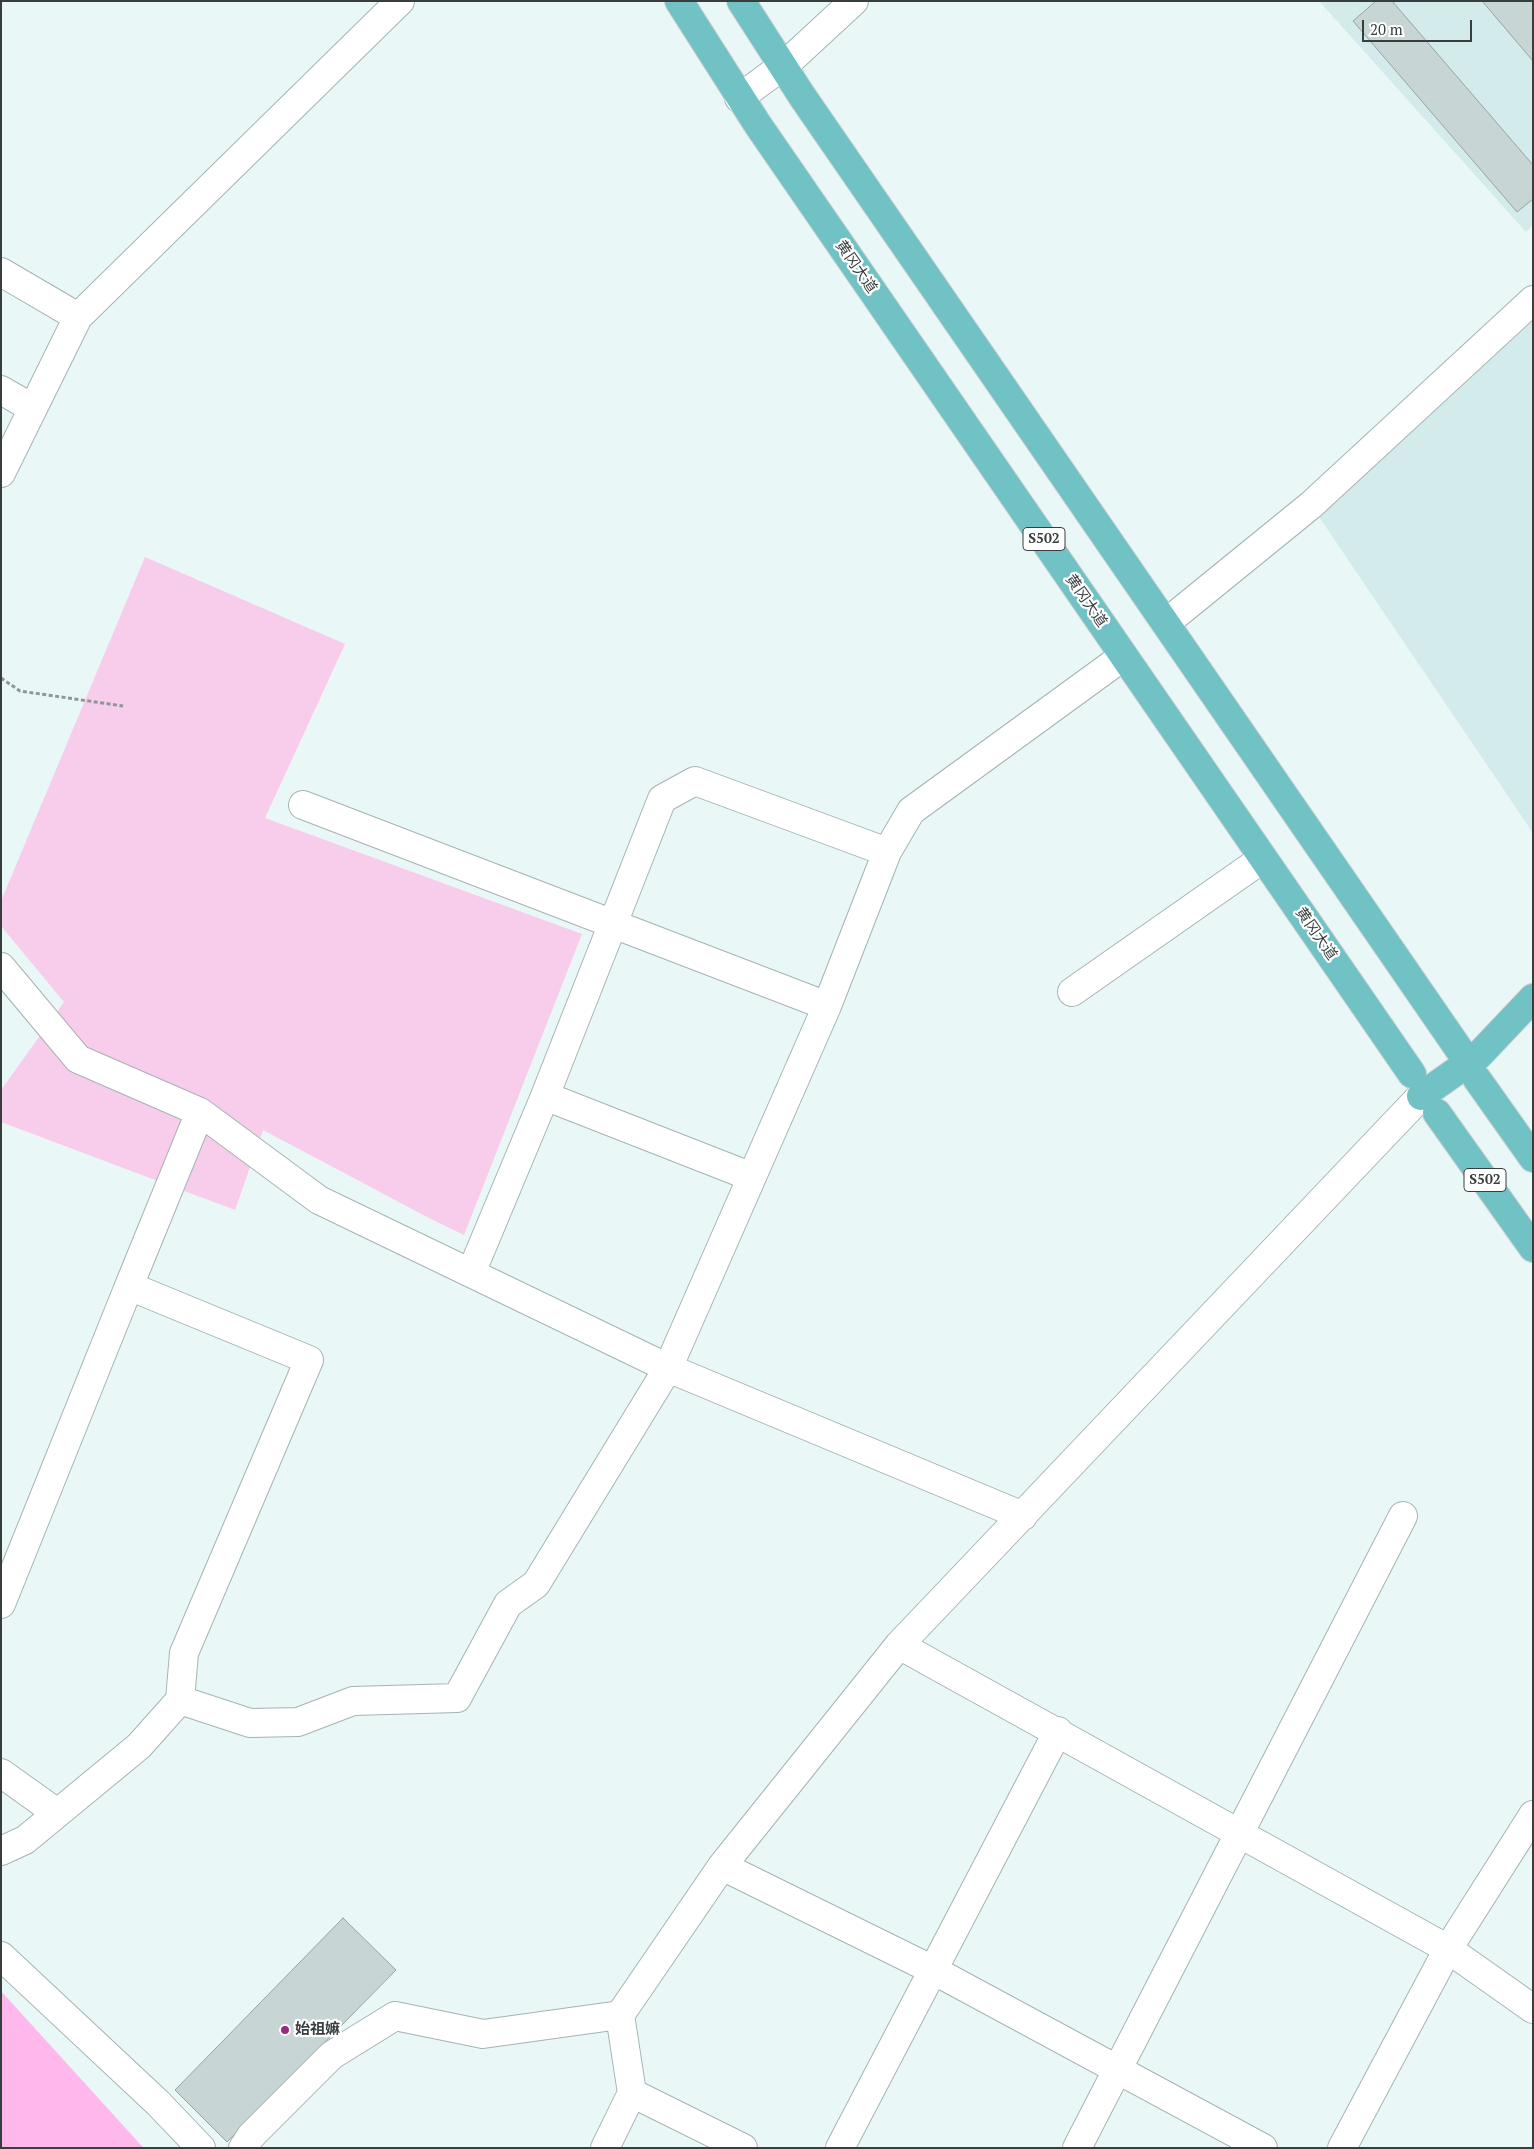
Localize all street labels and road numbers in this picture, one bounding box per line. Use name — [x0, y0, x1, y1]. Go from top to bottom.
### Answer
street label: 黄冈大道 — [831, 237, 881, 297]
road number: S502 — [1023, 528, 1065, 550]
street label: 黄冈大道 — [1061, 571, 1111, 631]
street label: 黄冈大道 — [1291, 904, 1341, 964]
road number: S502 — [1464, 1168, 1506, 1192]

